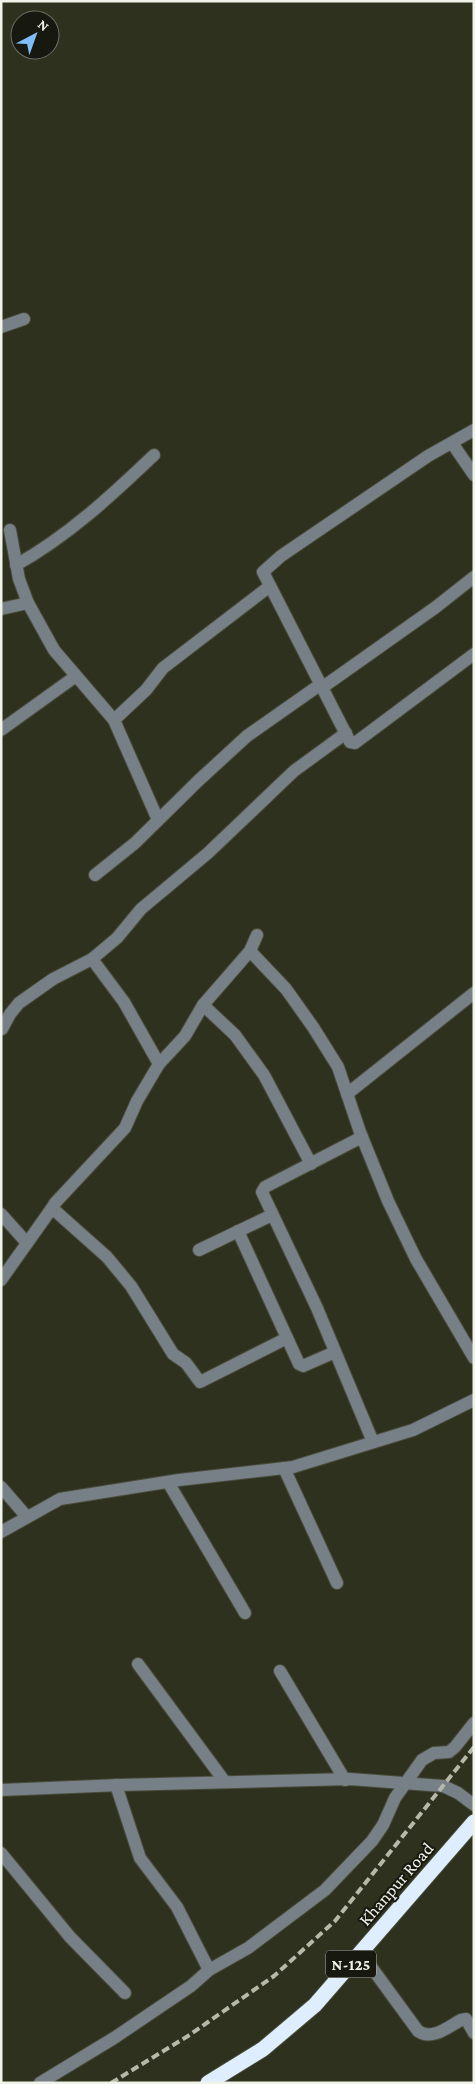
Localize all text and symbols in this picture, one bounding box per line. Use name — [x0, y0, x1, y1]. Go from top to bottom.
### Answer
north arrow — [10, 10, 60, 60]
text: N — [35, 16, 53, 35]
street label: Khanpur Road — [355, 1838, 438, 1930]
road number: N-125 — [326, 1950, 376, 1978]

